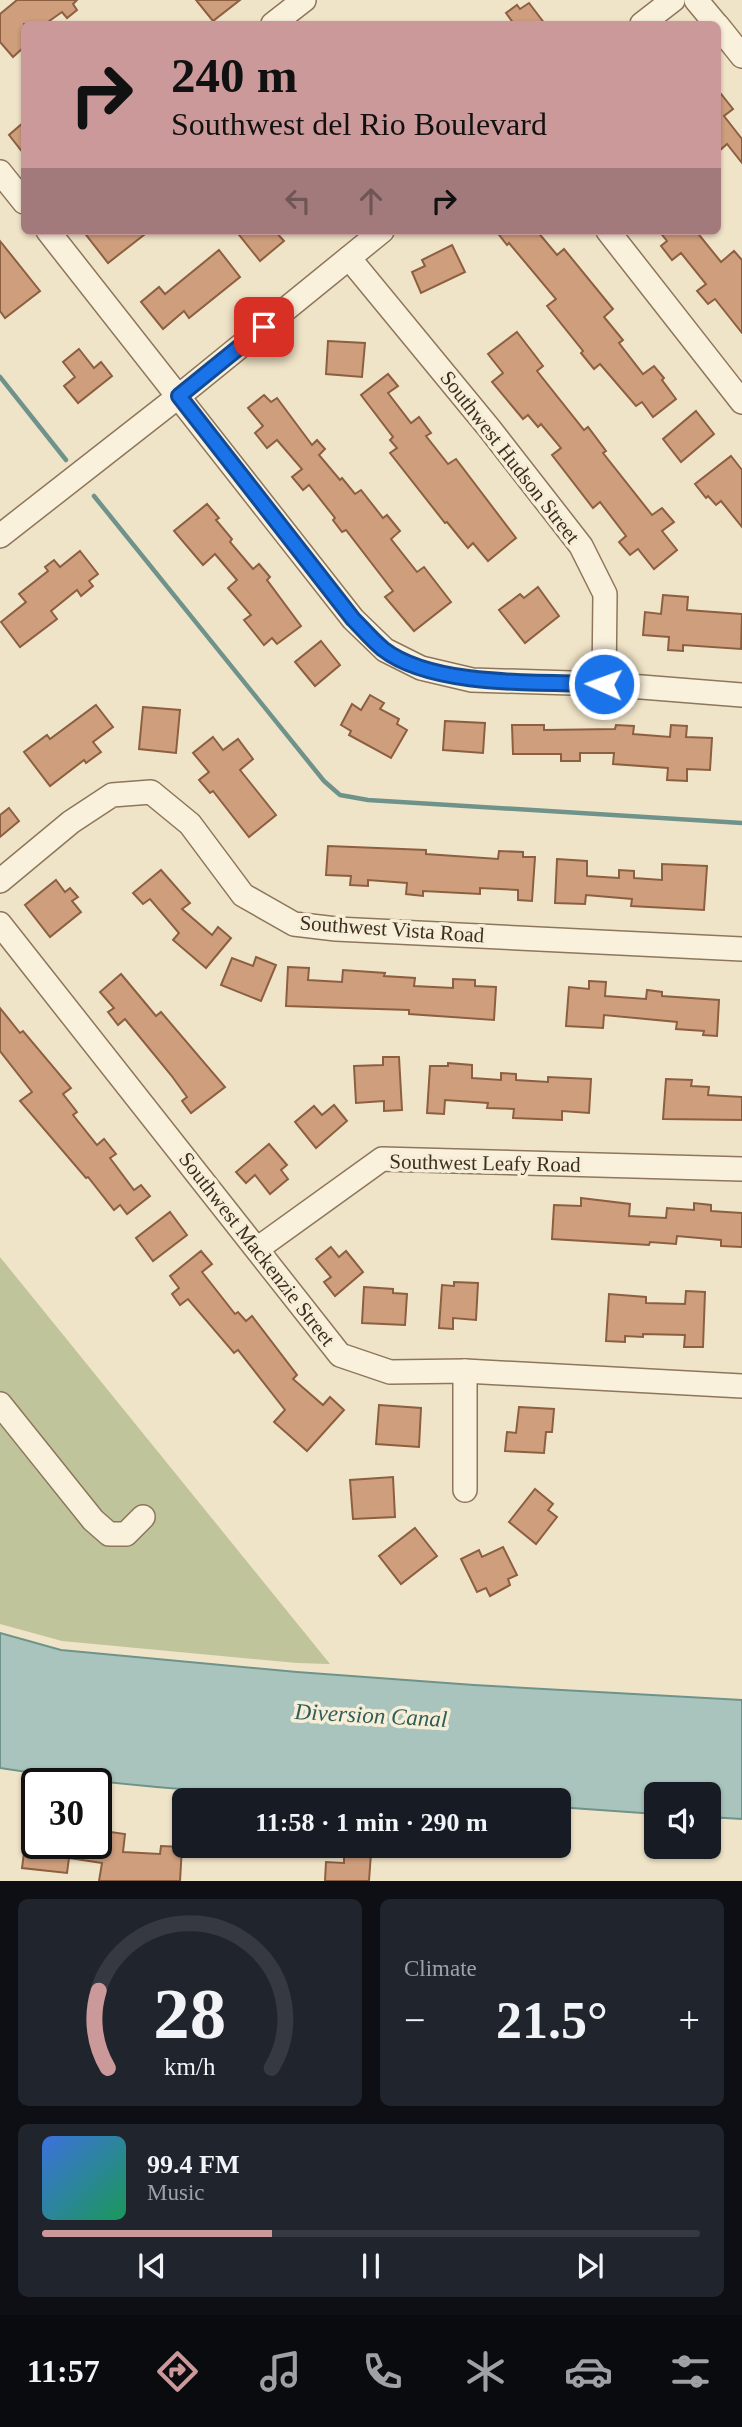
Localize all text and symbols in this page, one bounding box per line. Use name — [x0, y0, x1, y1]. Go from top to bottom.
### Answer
text: 240 m — [171, 48, 298, 103]
icon: right — [56, 49, 147, 140]
text: Southwest del Rio Boulevard — [171, 106, 547, 142]
icon: left — [279, 182, 317, 220]
icon: ahead — [352, 182, 390, 220]
icon: right — [425, 182, 463, 220]
pin — [234, 297, 294, 357]
icon: arrive — [245, 308, 283, 346]
street label: Southwest Hudson Street — [435, 366, 585, 548]
position arrow — [567, 647, 641, 721]
street label: Southwest Vista Road — [299, 911, 486, 947]
street label: Southwest Mackenzie Street — [174, 1147, 340, 1351]
street label: Southwest Leafy Road — [389, 1149, 581, 1177]
water label: Diversion Canal — [293, 1699, 448, 1732]
speed limit sign: 30 — [21, 1768, 112, 1859]
map controls — [644, 1782, 721, 1859]
button: sound — [644, 1782, 721, 1859]
text: 11:58 · 1 min · 290 m — [255, 1808, 488, 1837]
text: Climate — [404, 1956, 477, 1981]
text: 28 — [154, 1974, 226, 2055]
text: 21.5° — [496, 1992, 608, 2049]
text: − — [404, 1999, 425, 2041]
text: + — [679, 1999, 700, 2041]
text: km/h — [164, 2053, 216, 2080]
text: 99.4 FM — [147, 2150, 239, 2179]
text: Music — [147, 2180, 205, 2205]
icon: previous — [133, 2247, 171, 2285]
icon: pause — [352, 2247, 390, 2285]
icon: next — [571, 2247, 609, 2285]
icon: directions — [153, 2347, 202, 2396]
icon: music — [256, 2347, 305, 2396]
icon: phone — [358, 2347, 407, 2396]
icon: climate — [461, 2347, 510, 2396]
icon: car — [564, 2347, 613, 2396]
icon: filters — [666, 2347, 715, 2396]
text: 11:57 — [27, 2353, 100, 2389]

